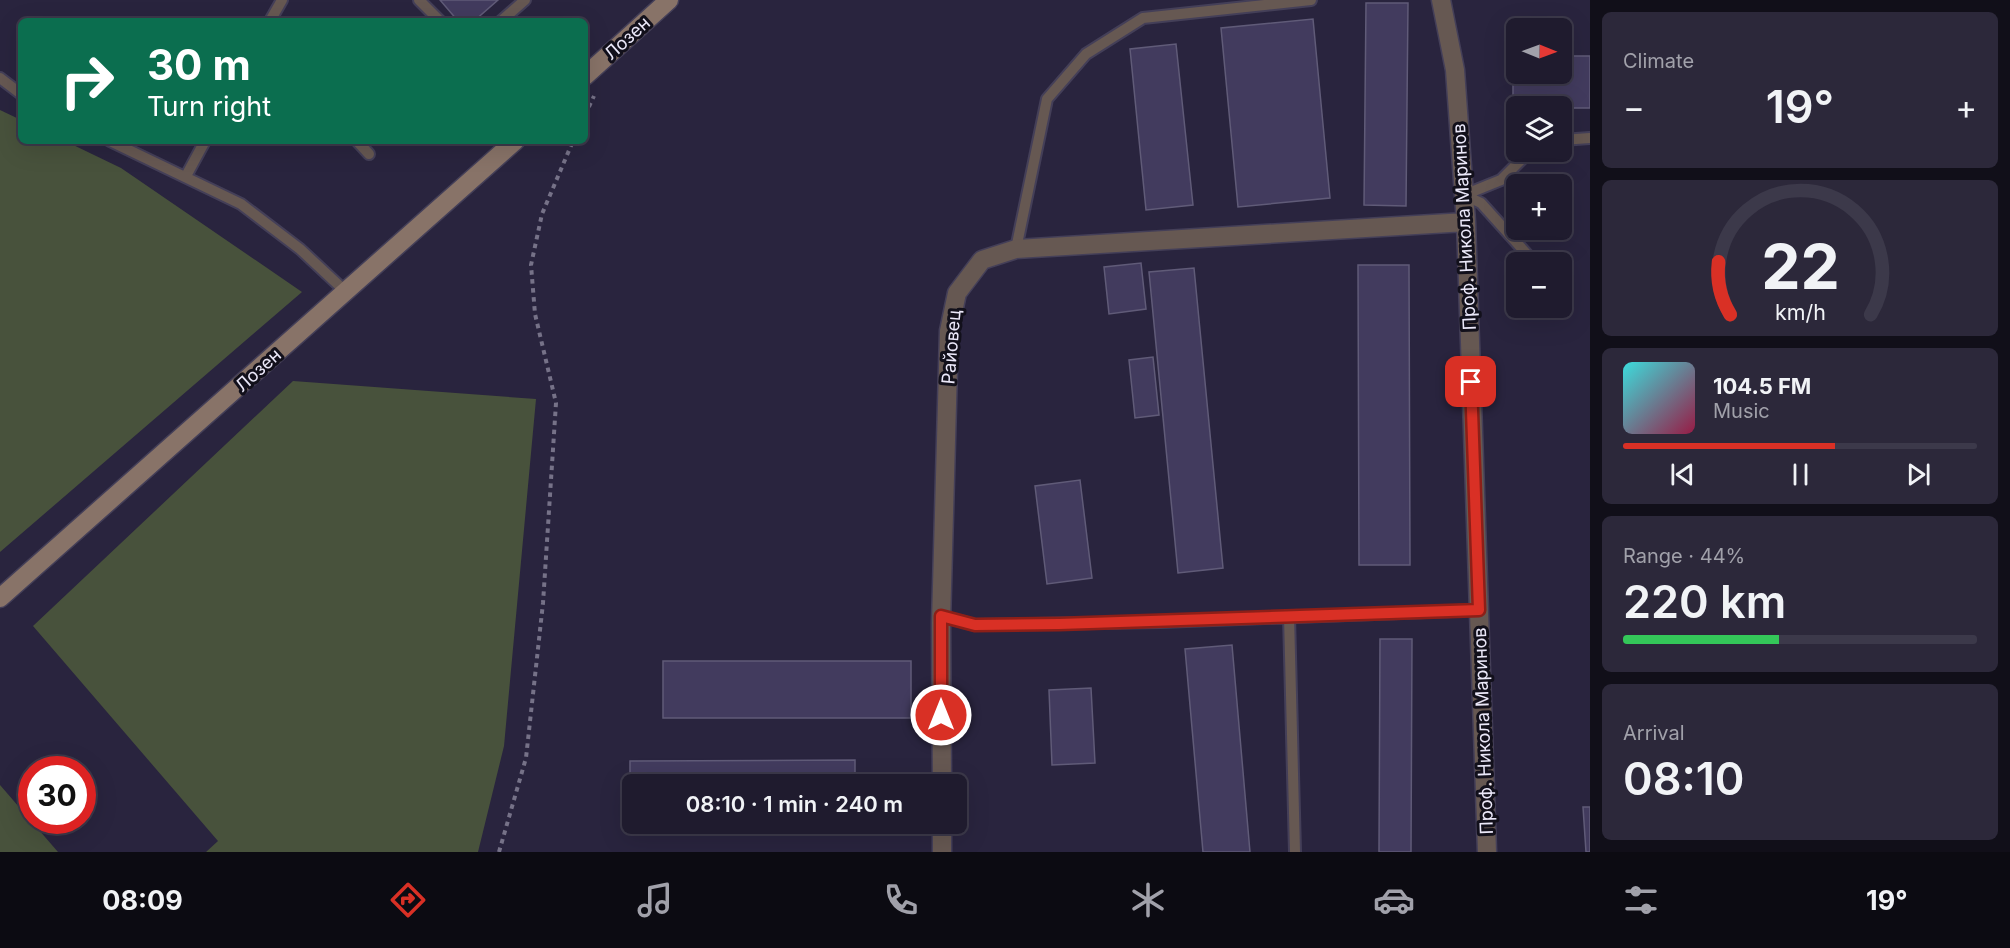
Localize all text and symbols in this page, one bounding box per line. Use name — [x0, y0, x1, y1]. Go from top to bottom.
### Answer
street label: Лозен — [600, 12, 654, 64]
north arrow — [1506, 18, 1572, 84]
map controls — [1506, 18, 1572, 318]
text: 30 m — [147, 39, 251, 90]
icon: right — [48, 42, 126, 120]
text: Climate — [1623, 49, 1694, 73]
text: 19° — [1766, 79, 1834, 134]
text: − — [1623, 87, 1645, 127]
text: + — [1955, 87, 1977, 127]
text: Turn right — [147, 90, 271, 123]
button: layers — [1506, 96, 1572, 162]
street label: Проф. Никола Маринов — [1448, 123, 1480, 331]
button: + — [1506, 174, 1572, 240]
text: 22 — [1761, 229, 1839, 304]
button: − — [1506, 252, 1572, 318]
text: km/h — [1775, 299, 1825, 325]
street label: Райовец — [937, 309, 965, 385]
street label: Лозен — [231, 344, 285, 396]
pin — [1445, 356, 1496, 407]
icon: arrive — [1454, 365, 1487, 398]
text: 104.5 FM — [1713, 373, 1811, 399]
text: Music — [1713, 399, 1770, 423]
icon: previous — [1666, 458, 1699, 491]
icon: pause — [1784, 458, 1817, 491]
icon: next — [1902, 458, 1935, 491]
text: Range · 44% — [1623, 544, 1745, 568]
text: 220 km — [1623, 574, 1786, 629]
street label: Проф. Никола Маринов — [1469, 627, 1497, 835]
position arrow — [909, 683, 973, 747]
text: Arrival — [1623, 721, 1685, 745]
text: 08:10 — [1623, 751, 1745, 806]
speed limit sign: 30 — [18, 756, 96, 834]
text: 08:10 · 1 min · 240 m — [686, 791, 903, 817]
icon: directions — [387, 879, 429, 921]
icon: music — [634, 879, 676, 921]
icon: phone — [880, 879, 922, 921]
icon: climate — [1127, 879, 1169, 921]
icon: car — [1373, 879, 1415, 921]
icon: filters — [1620, 879, 1662, 921]
text: 08:09 — [102, 884, 183, 917]
text: 19° — [1866, 884, 1908, 917]

